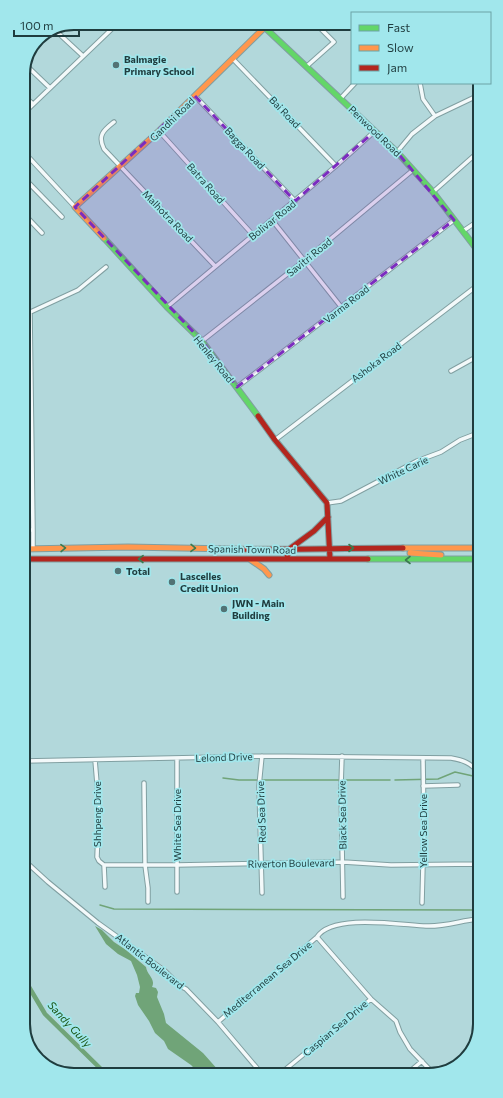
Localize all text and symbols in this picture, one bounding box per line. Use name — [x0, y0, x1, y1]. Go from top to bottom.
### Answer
scale bar — [14, 12, 79, 38]
legend — [351, 12, 491, 84]
text: 100 m — [20, 18, 54, 32]
text: Fast — [387, 20, 410, 34]
text: Slow — [387, 40, 414, 54]
place label: Balmagie Primary School — [124, 53, 195, 77]
marker: Balmagie Primary School — [111, 60, 121, 70]
text: Jam — [387, 60, 407, 75]
street label: Bai Road — [267, 94, 303, 131]
street label: Gandhi Road — [147, 95, 197, 143]
street label: Penwood Road — [346, 103, 404, 159]
street label: Bagga Road — [223, 125, 268, 172]
street label: Batra Road — [185, 160, 227, 206]
street label: Malhotra Road — [140, 188, 196, 245]
street label: Bolivar Road — [246, 197, 298, 243]
street label: Savitri Road — [284, 235, 334, 279]
street label: Varma Road — [321, 282, 371, 326]
street label: Henley Road — [192, 333, 237, 385]
street label: Ashoka Road — [349, 339, 403, 385]
street label: White Carie — [376, 453, 430, 487]
street label: Spanish Town Road — [208, 542, 296, 556]
one-way arrow — [60, 544, 66, 552]
one-way arrow — [190, 544, 196, 552]
one-way arrow — [348, 544, 354, 552]
one-way arrow — [138, 555, 144, 563]
one-way arrow — [405, 555, 411, 564]
place label: Total — [126, 565, 150, 577]
marker: Total — [113, 566, 123, 576]
place label: Lascelles Credit Union — [180, 570, 239, 594]
marker: Lascelles Credit Union — [167, 577, 177, 587]
place label: JWN - Main Building — [232, 597, 285, 621]
marker: JWN - Main Building — [219, 604, 229, 614]
street label: Lelond Drive — [195, 750, 253, 764]
street label: Black Sea Drive — [335, 780, 349, 850]
street label: Shhpeng Drive — [91, 781, 103, 847]
street label: Red Sea Drive — [254, 781, 268, 843]
street label: White Sea Drive — [171, 789, 183, 861]
street label: Yellow Sea Drive — [417, 794, 429, 868]
street label: Riverton Boulevard — [248, 856, 335, 870]
street label: Atlantic Boulevard — [114, 931, 187, 991]
street label: Mediterranean Sea Drive — [220, 938, 314, 1020]
water label: Sandy Gully — [45, 998, 95, 1050]
street label: Caspian Sea Drive — [300, 998, 370, 1058]

